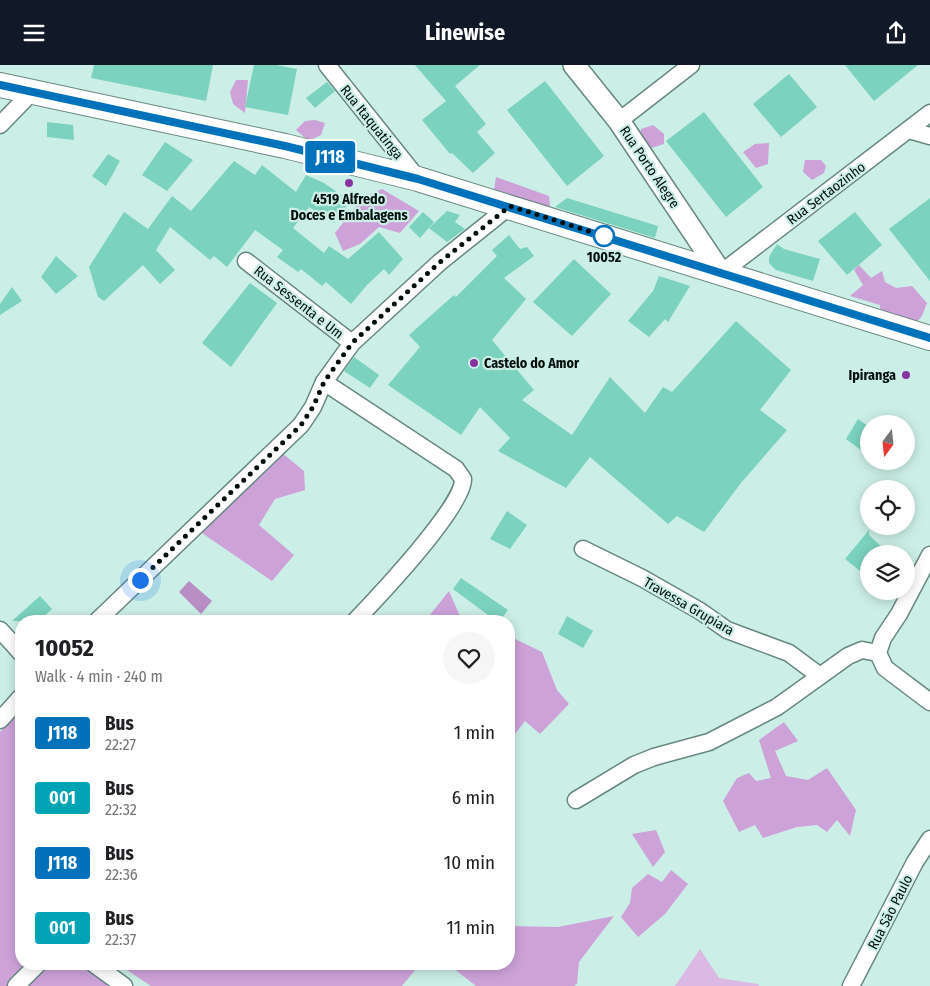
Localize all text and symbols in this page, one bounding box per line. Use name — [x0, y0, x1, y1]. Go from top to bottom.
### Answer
icon: menu — [20, 19, 48, 47]
text: Linewise — [425, 19, 505, 46]
icon: share — [882, 19, 910, 47]
street label: Rua Itaquatinga — [337, 82, 407, 163]
street label: Rua Porto Alegre — [616, 123, 683, 212]
line badge: J118 — [295, 141, 365, 173]
text: J118 — [315, 146, 345, 168]
street label: Rua Sertaozinho — [784, 158, 869, 228]
marker: 4519 Alfredo Doces e Embalagens — [343, 177, 355, 189]
place label: 4519 Alfredo Doces e Embalagens — [290, 191, 408, 224]
marker: 10052 — [593, 225, 615, 247]
place label: 10052 — [587, 249, 622, 266]
street label: Rua Sessenta e Um — [251, 262, 347, 343]
place label: Castelo do Amor — [484, 355, 580, 372]
marker: Castelo do Amor — [468, 357, 480, 369]
place label: Ipiranga — [848, 367, 896, 384]
marker: Ipiranga — [900, 369, 912, 381]
north arrow — [860, 415, 915, 470]
map controls — [860, 415, 915, 600]
button: locate — [860, 480, 915, 535]
button: layers — [860, 545, 915, 600]
your location — [128, 568, 153, 593]
street label: Travessa Grupiara — [641, 574, 737, 639]
button: heart — [443, 632, 495, 684]
text: 10052 — [35, 634, 94, 662]
text: Walk · 4 min · 240 m — [35, 667, 163, 686]
text: Bus — [105, 712, 134, 735]
text: 1 min — [454, 721, 495, 744]
text: J118 — [48, 722, 77, 744]
text: 22:27 — [105, 735, 136, 754]
text: Bus — [105, 777, 134, 800]
text: 6 min — [452, 786, 495, 809]
text: 001 — [49, 787, 76, 809]
text: 22:32 — [105, 800, 137, 819]
text: Bus — [105, 842, 134, 865]
text: 10 min — [444, 851, 495, 874]
text: J118 — [48, 852, 77, 874]
text: 22:36 — [105, 865, 138, 884]
street label: Rua São Paulo — [864, 872, 916, 952]
text: Bus — [105, 907, 134, 930]
text: 11 min — [447, 916, 495, 939]
text: 001 — [49, 917, 76, 939]
text: 22:37 — [105, 930, 136, 949]

